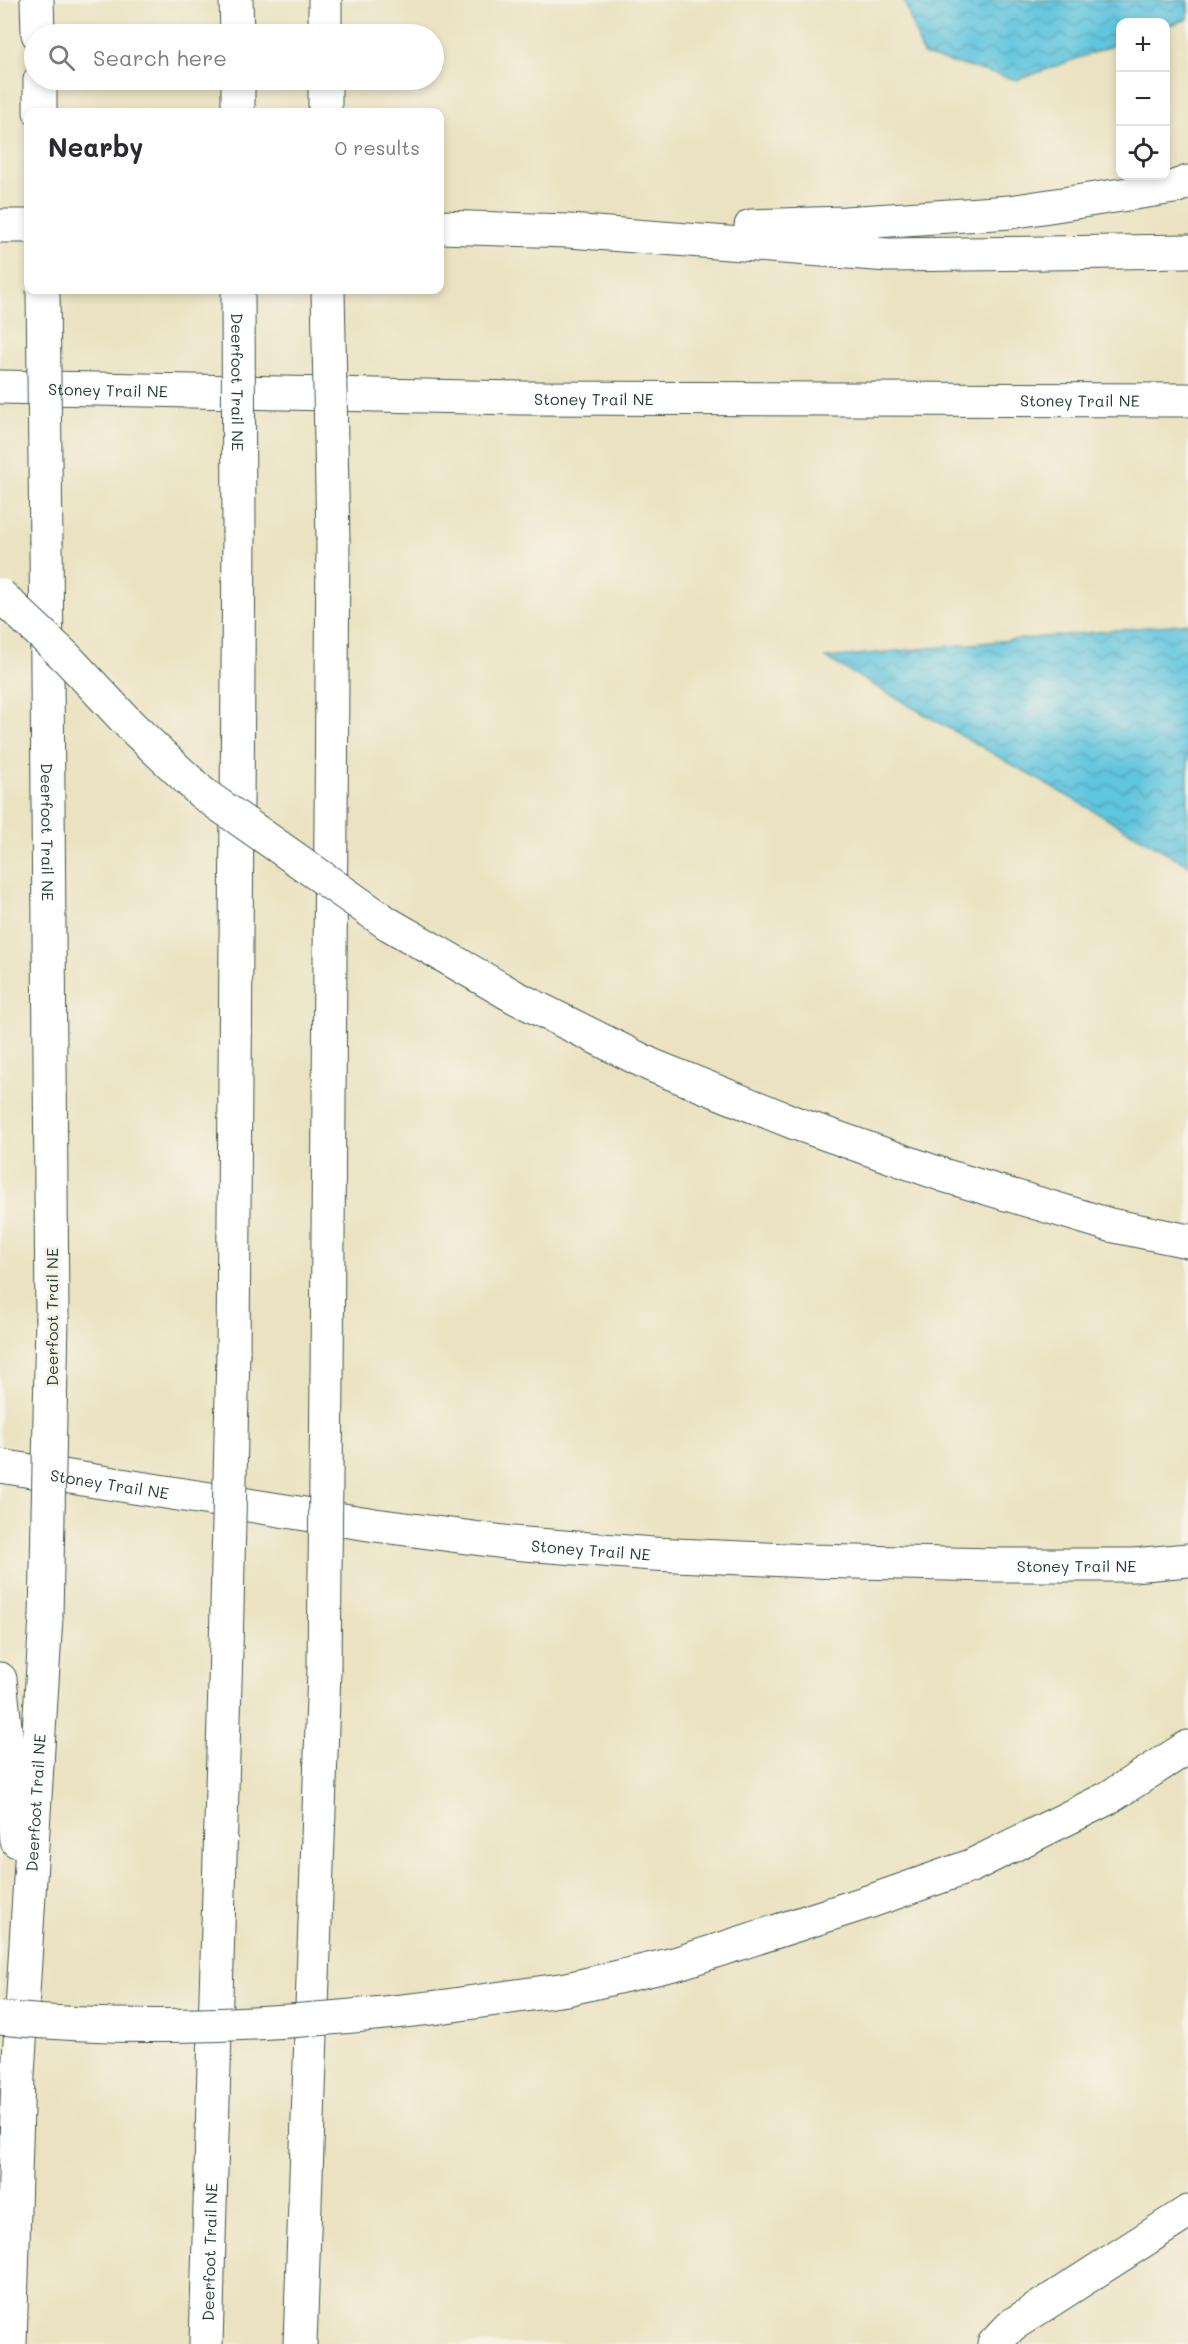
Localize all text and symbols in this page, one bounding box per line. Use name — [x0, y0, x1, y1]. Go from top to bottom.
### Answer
map controls — [1116, 18, 1170, 180]
button: + — [1116, 18, 1170, 72]
search box — [24, 24, 444, 90]
icon: search — [45, 41, 78, 74]
text: Search here — [93, 43, 227, 72]
button: − — [1116, 72, 1170, 126]
button: locate — [1116, 126, 1170, 180]
text: Nearby — [48, 130, 143, 164]
text: 0 results — [335, 134, 420, 160]
street label: Deerfoot Trail NE — [228, 313, 249, 451]
street label: Stoney Trail NE — [48, 378, 168, 401]
street label: Stoney Trail NE — [534, 388, 654, 409]
street label: Stoney Trail NE — [1020, 389, 1140, 410]
street label: Deerfoot Trail NE — [37, 763, 59, 901]
street label: Deerfoot Trail NE — [41, 1248, 62, 1386]
street label: Stoney Trail NE — [49, 1464, 170, 1503]
street label: Stoney Trail NE — [530, 1534, 652, 1564]
street label: Stoney Trail NE — [1017, 1555, 1136, 1576]
street label: Deerfoot Trail NE — [20, 1733, 49, 1872]
street label: Deerfoot Trail NE — [196, 2183, 221, 2321]

